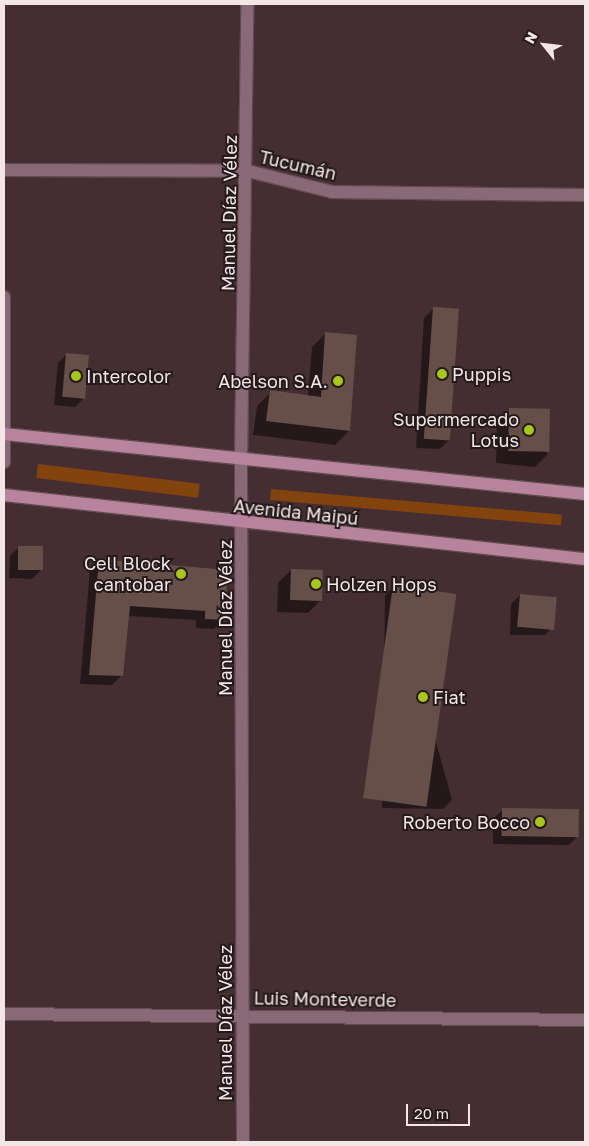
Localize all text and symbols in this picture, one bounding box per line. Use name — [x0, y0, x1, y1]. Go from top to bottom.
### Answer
north arrow — [519, 20, 569, 70]
text: N — [520, 29, 540, 46]
street label: Manuel Díaz Vélez — [217, 135, 241, 291]
street label: Tucumán — [257, 146, 339, 184]
place label: Puppis — [452, 363, 511, 385]
place label: Intercolor — [86, 365, 171, 387]
marker: Puppis — [436, 368, 448, 380]
marker: Intercolor — [70, 370, 82, 382]
place label: Abelson S.A. — [218, 370, 328, 392]
marker: Abelson S.A. — [332, 375, 344, 387]
place label: Supermercado Lotus — [393, 409, 519, 452]
marker: Supermercado Lotus — [523, 424, 535, 436]
street label: Avenida Maipú — [233, 495, 359, 529]
street label: Manuel Díaz Vélez — [214, 540, 236, 696]
place label: Cell Block cantobar — [84, 553, 171, 596]
marker: Cell Block cantobar — [175, 568, 187, 580]
place label: Holzen Hops — [326, 573, 437, 595]
marker: Holzen Hops — [310, 578, 322, 590]
place label: Fiat — [433, 686, 466, 708]
marker: Fiat — [417, 691, 429, 703]
place label: Roberto Bocco — [402, 811, 530, 833]
marker: Roberto Bocco — [534, 816, 546, 828]
street label: Manuel Díaz Vélez — [214, 945, 236, 1101]
street label: Luis Monteverde — [254, 987, 396, 1011]
scale bar — [409, 1094, 473, 1126]
text: 20 m — [414, 1104, 449, 1122]

